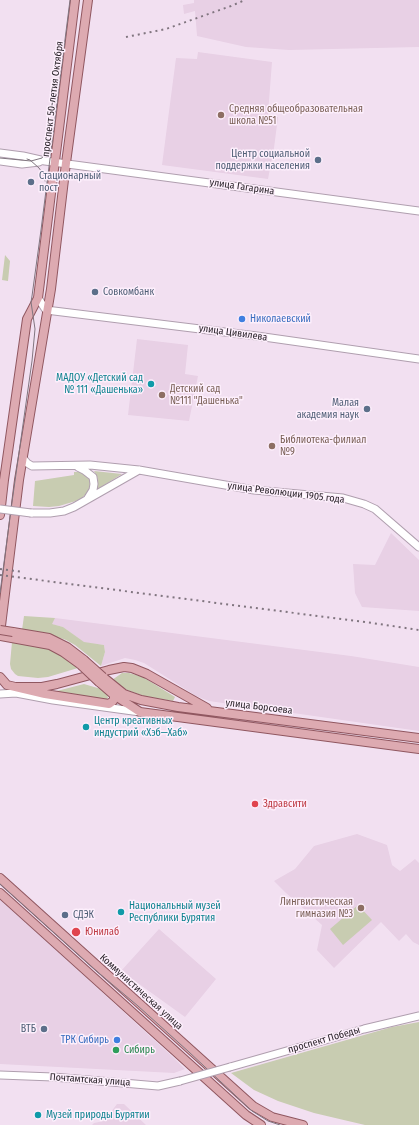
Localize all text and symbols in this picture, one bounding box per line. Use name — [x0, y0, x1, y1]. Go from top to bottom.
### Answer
street label: проспект 50-летия Октября — [40, 40, 66, 158]
place label: Средняя общеобразовательная школа №51 — [229, 103, 363, 126]
marker: Средняя общеобразовательная школа №51 — [216, 110, 226, 120]
place label: Центр социальной поддержки населения — [216, 148, 310, 172]
marker: Центр социальной поддержки населения — [313, 155, 323, 165]
place label: Стационарный пост — [39, 170, 101, 194]
marker: Стационарный пост — [26, 177, 36, 187]
street label: улица Гагарина — [209, 177, 275, 197]
place label: Совкомбанк — [103, 286, 154, 298]
marker: Совкомбанк — [90, 287, 100, 297]
place label: Николаевский — [250, 313, 311, 325]
marker: Николаевский — [237, 314, 247, 324]
street label: улица Цивилева — [198, 322, 268, 344]
place label: МАДОУ «Детский сад № 111 «Дашенька» — [56, 372, 143, 396]
marker: МАДОУ «Детский сад № 111 «Дашенька» — [146, 379, 156, 389]
place label: Детский сад №111 "Дашенька" — [170, 383, 243, 406]
marker: Детский сад №111 "Дашенька" — [157, 390, 167, 400]
place label: Малая академия наук — [297, 397, 359, 420]
marker: Малая академия наук — [362, 404, 372, 414]
place label: Библиотека-филиал №9 — [280, 434, 366, 458]
marker: Библиотека-филиал №9 — [267, 441, 277, 451]
street label: улица Революции 1905 года — [227, 480, 345, 506]
street label: улица Борсоева — [225, 697, 293, 717]
place label: Центр креативных индустрий «Хэб—Хаб» — [94, 715, 188, 738]
marker: Центр креативных индустрий «Хэб—Хаб» — [81, 722, 91, 732]
place label: Здравсити — [263, 798, 307, 810]
marker: Здравсити — [250, 799, 260, 809]
place label: Лингвистическая гимназия №3 — [280, 896, 353, 920]
place label: Национальный музей Республики Бурятия — [129, 900, 221, 924]
marker: Лингвистическая гимназия №3 — [356, 903, 366, 913]
marker: Национальный музей Республики Бурятия — [116, 907, 126, 917]
place label: СДЭК — [73, 909, 94, 921]
marker: СДЭК — [60, 910, 70, 920]
marker: Юнилаб — [70, 926, 82, 938]
place label: Юнилаб — [85, 926, 119, 938]
street label: Коммунистическая улица — [97, 952, 185, 1032]
place label: ВТБ — [21, 1023, 36, 1035]
marker: ВТБ — [39, 1024, 49, 1034]
street label: проспект Победы — [287, 1024, 361, 1056]
place label: ТРК Сибирь — [61, 1034, 109, 1046]
marker: ТРК Сибирь — [112, 1035, 122, 1045]
place label: Сибирь — [124, 1044, 155, 1056]
marker: Сибирь — [111, 1045, 121, 1055]
street label: Почтамтская улица — [49, 1071, 131, 1089]
place label: Музей природы Бурятии — [46, 1109, 150, 1121]
marker: Музей природы Бурятии — [33, 1110, 43, 1120]

